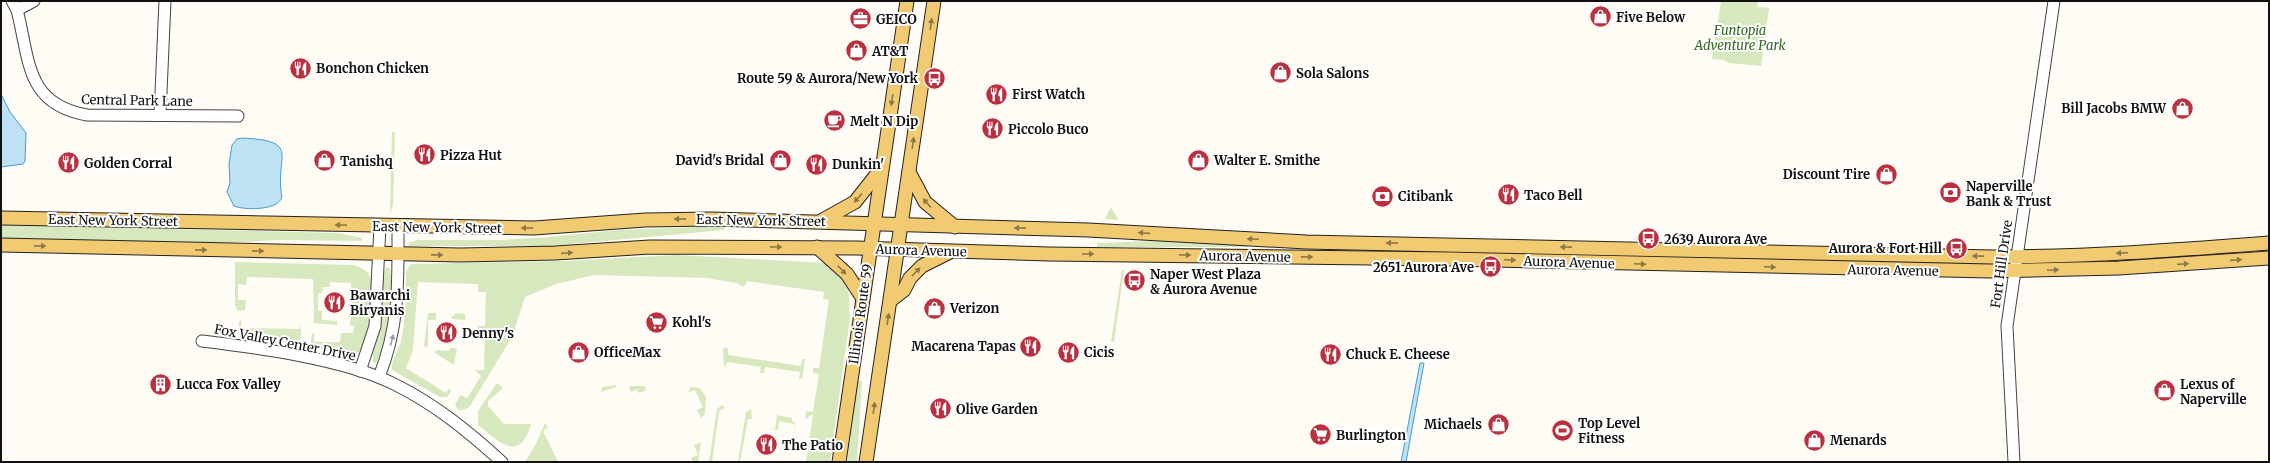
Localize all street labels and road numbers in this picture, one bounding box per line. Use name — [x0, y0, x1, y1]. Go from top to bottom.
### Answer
street label: Central Park Lane — [81, 91, 193, 110]
street label: East New York Street — [48, 211, 178, 230]
street label: East New York Street — [696, 211, 826, 230]
street label: East New York Street — [372, 218, 502, 237]
street label: Fort Hill Drive — [1987, 219, 2016, 309]
street label: Aurora Avenue — [874, 240, 967, 261]
street label: Aurora Avenue — [1198, 247, 1291, 266]
street label: Aurora Avenue — [1522, 252, 1615, 273]
street label: Aurora Avenue — [1846, 261, 1939, 280]
street label: Illinois Route 59 — [845, 263, 876, 365]
street label: Fox Valley Center Drive — [213, 320, 357, 365]

